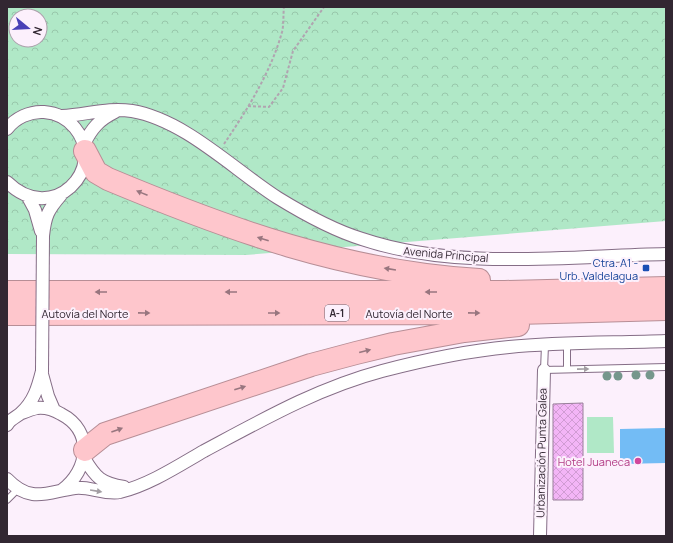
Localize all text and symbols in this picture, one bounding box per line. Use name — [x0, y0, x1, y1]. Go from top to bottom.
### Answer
north arrow — [8, 8, 48, 48]
text: N — [30, 25, 46, 37]
one-way arrow — [135, 190, 147, 196]
one-way arrow — [257, 236, 269, 242]
street label: Avenida Principal — [403, 243, 489, 265]
place label: Ctra. A1 - Urb. Valdelagua — [559, 255, 638, 283]
marker: Ctra. A1 - Urb. Valdelagua — [641, 263, 651, 273]
one-way arrow — [384, 266, 396, 272]
one-way arrow — [94, 289, 107, 295]
one-way arrow — [224, 289, 237, 295]
one-way arrow — [424, 289, 437, 295]
road number: A-1 — [325, 305, 349, 321]
street label: Autovía del Norte — [42, 306, 129, 321]
street label: Autovía del Norte — [366, 306, 453, 321]
one-way arrow — [138, 310, 151, 316]
one-way arrow — [268, 310, 281, 316]
one-way arrow — [468, 310, 481, 316]
one-way arrow — [359, 348, 371, 354]
one-way arrow — [577, 366, 590, 372]
one-way arrow — [235, 385, 247, 391]
street label: Urbanización Punta Galea — [532, 388, 550, 518]
one-way arrow — [111, 426, 123, 432]
place label: Hotel Juaneca — [558, 454, 630, 469]
marker: Hotel Juaneca — [633, 456, 643, 466]
one-way arrow — [90, 488, 102, 494]

